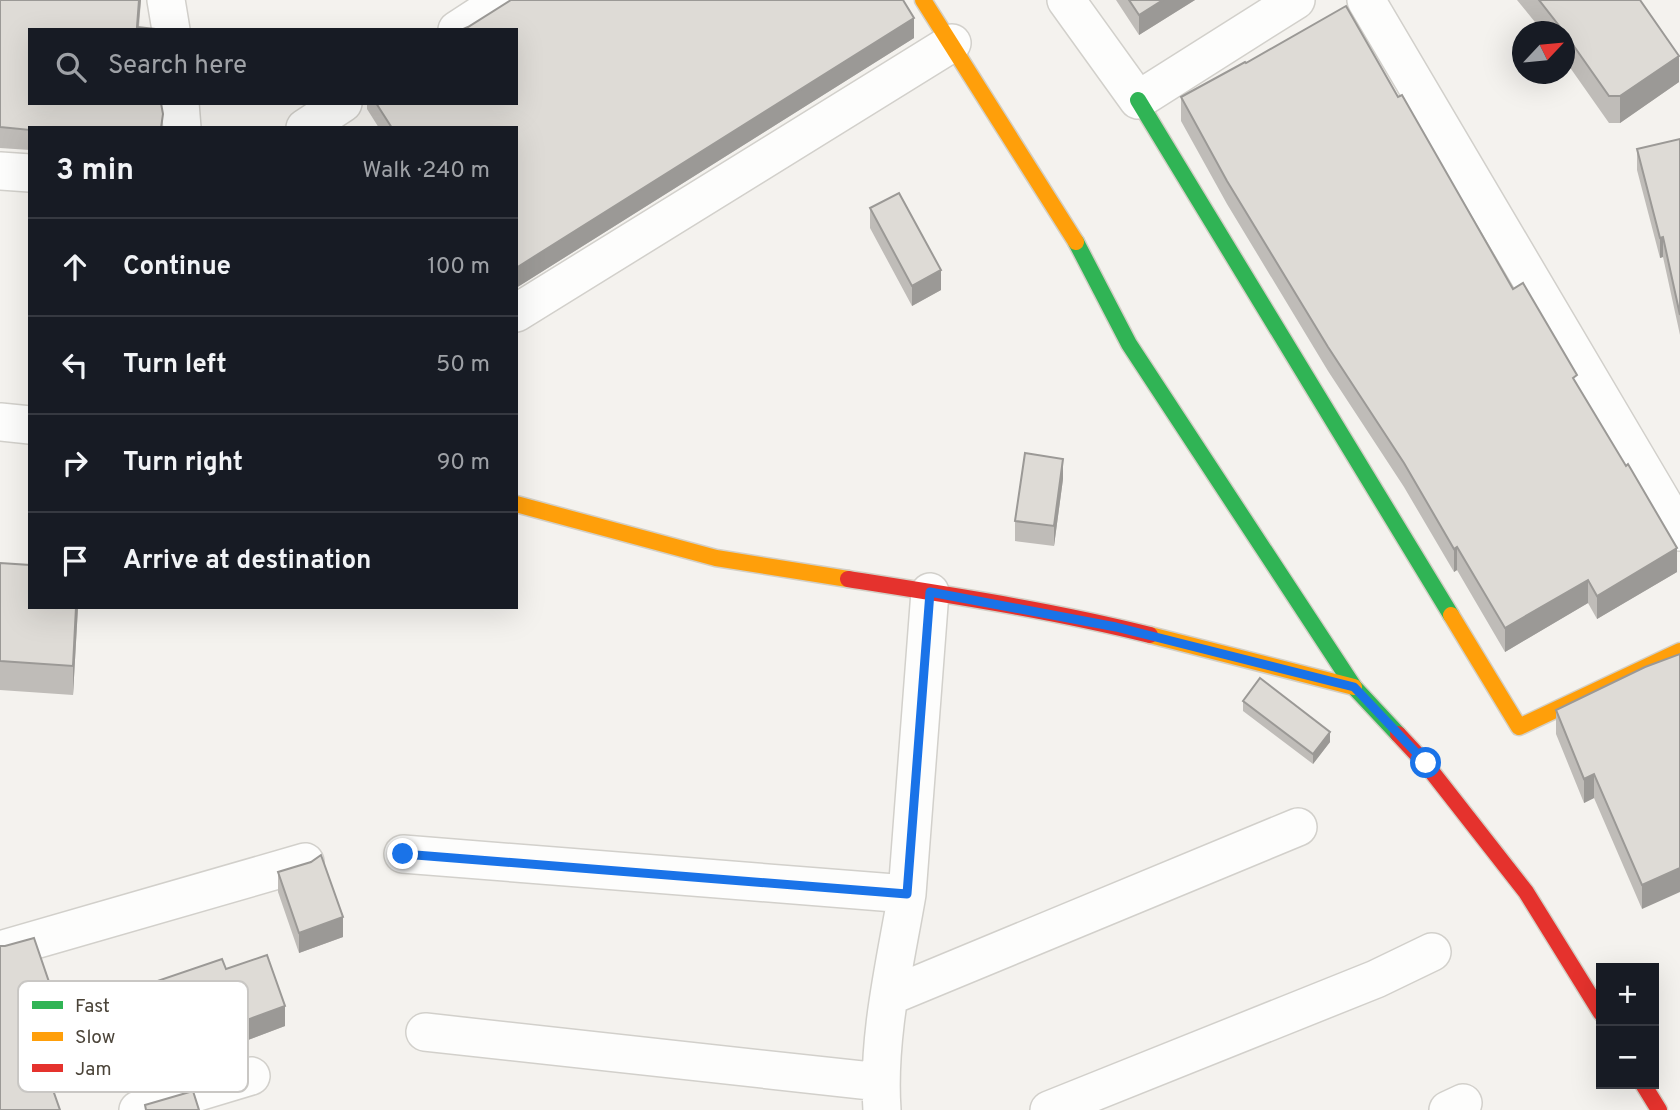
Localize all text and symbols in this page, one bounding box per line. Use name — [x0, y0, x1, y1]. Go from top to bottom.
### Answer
north arrow — [1512, 21, 1575, 84]
search box — [28, 28, 518, 105]
icon: search — [52, 48, 90, 86]
text: Search here — [108, 50, 247, 83]
text: 3 min — [56, 153, 134, 190]
text: Walk · 240 m — [362, 157, 490, 186]
icon: ahead — [56, 248, 94, 286]
text: Continue — [123, 251, 231, 284]
text: 100 m — [427, 253, 490, 282]
icon: left — [56, 346, 94, 384]
text: Turn left — [123, 349, 227, 382]
text: 50 m — [436, 351, 490, 380]
icon: right — [56, 444, 94, 482]
text: Turn right — [123, 447, 243, 480]
text: 90 m — [437, 449, 490, 478]
icon: arrive — [56, 542, 94, 580]
text: Arrive at destination — [123, 545, 371, 578]
route start — [1410, 747, 1441, 778]
route end — [387, 838, 418, 869]
map controls — [1596, 963, 1659, 1089]
button: + — [1596, 963, 1659, 1026]
legend — [18, 981, 248, 1092]
text: Fast — [75, 995, 110, 1019]
text: Slow — [75, 1026, 115, 1050]
button: − — [1596, 1026, 1659, 1089]
text: Jam — [75, 1058, 112, 1082]

